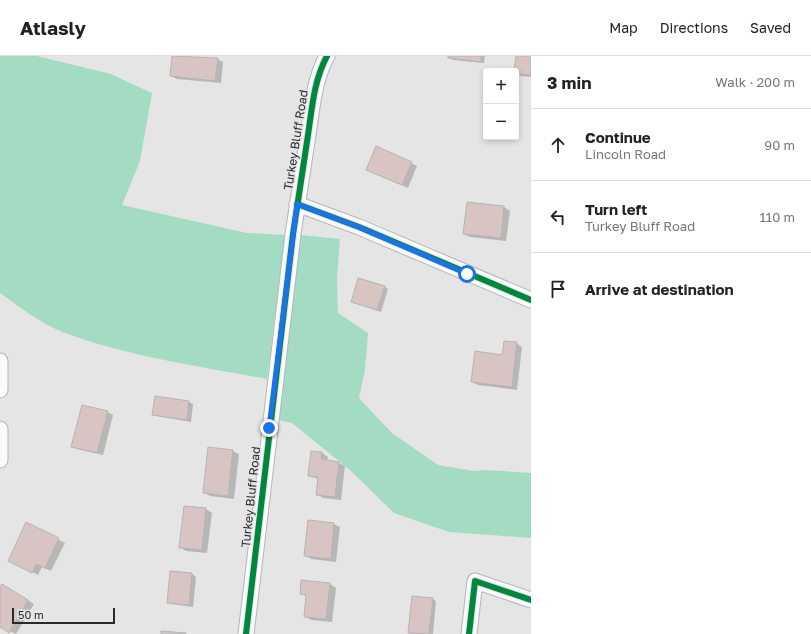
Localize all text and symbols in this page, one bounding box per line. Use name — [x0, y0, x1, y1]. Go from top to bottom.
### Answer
text: Atlasly — [20, 16, 86, 39]
text: Map — [609, 19, 638, 36]
text: Directions — [660, 19, 728, 36]
text: Saved — [750, 19, 791, 36]
map controls — [483, 68, 519, 140]
button: + — [483, 68, 519, 104]
text: 3 min — [547, 72, 591, 93]
text: Walk · 200 m — [715, 74, 795, 90]
street label: Turkey Bluff Road — [280, 89, 311, 191]
button: − — [483, 104, 519, 140]
text: Continue — [585, 128, 651, 146]
icon: ahead — [547, 134, 569, 156]
text: 90 m — [764, 137, 795, 153]
text: Lincoln Road — [585, 146, 666, 162]
text: Turn left — [585, 200, 647, 218]
icon: left — [547, 206, 569, 228]
text: 110 m — [760, 209, 795, 225]
text: Turkey Bluff Road — [585, 218, 695, 234]
route start — [458, 265, 476, 283]
icon: arrive — [547, 278, 569, 300]
text: Arrive at destination — [585, 280, 734, 298]
route end — [260, 419, 278, 437]
street label: Turkey Bluff Road — [238, 446, 263, 548]
scale bar — [12, 606, 115, 625]
text: 50 m — [18, 608, 44, 621]

